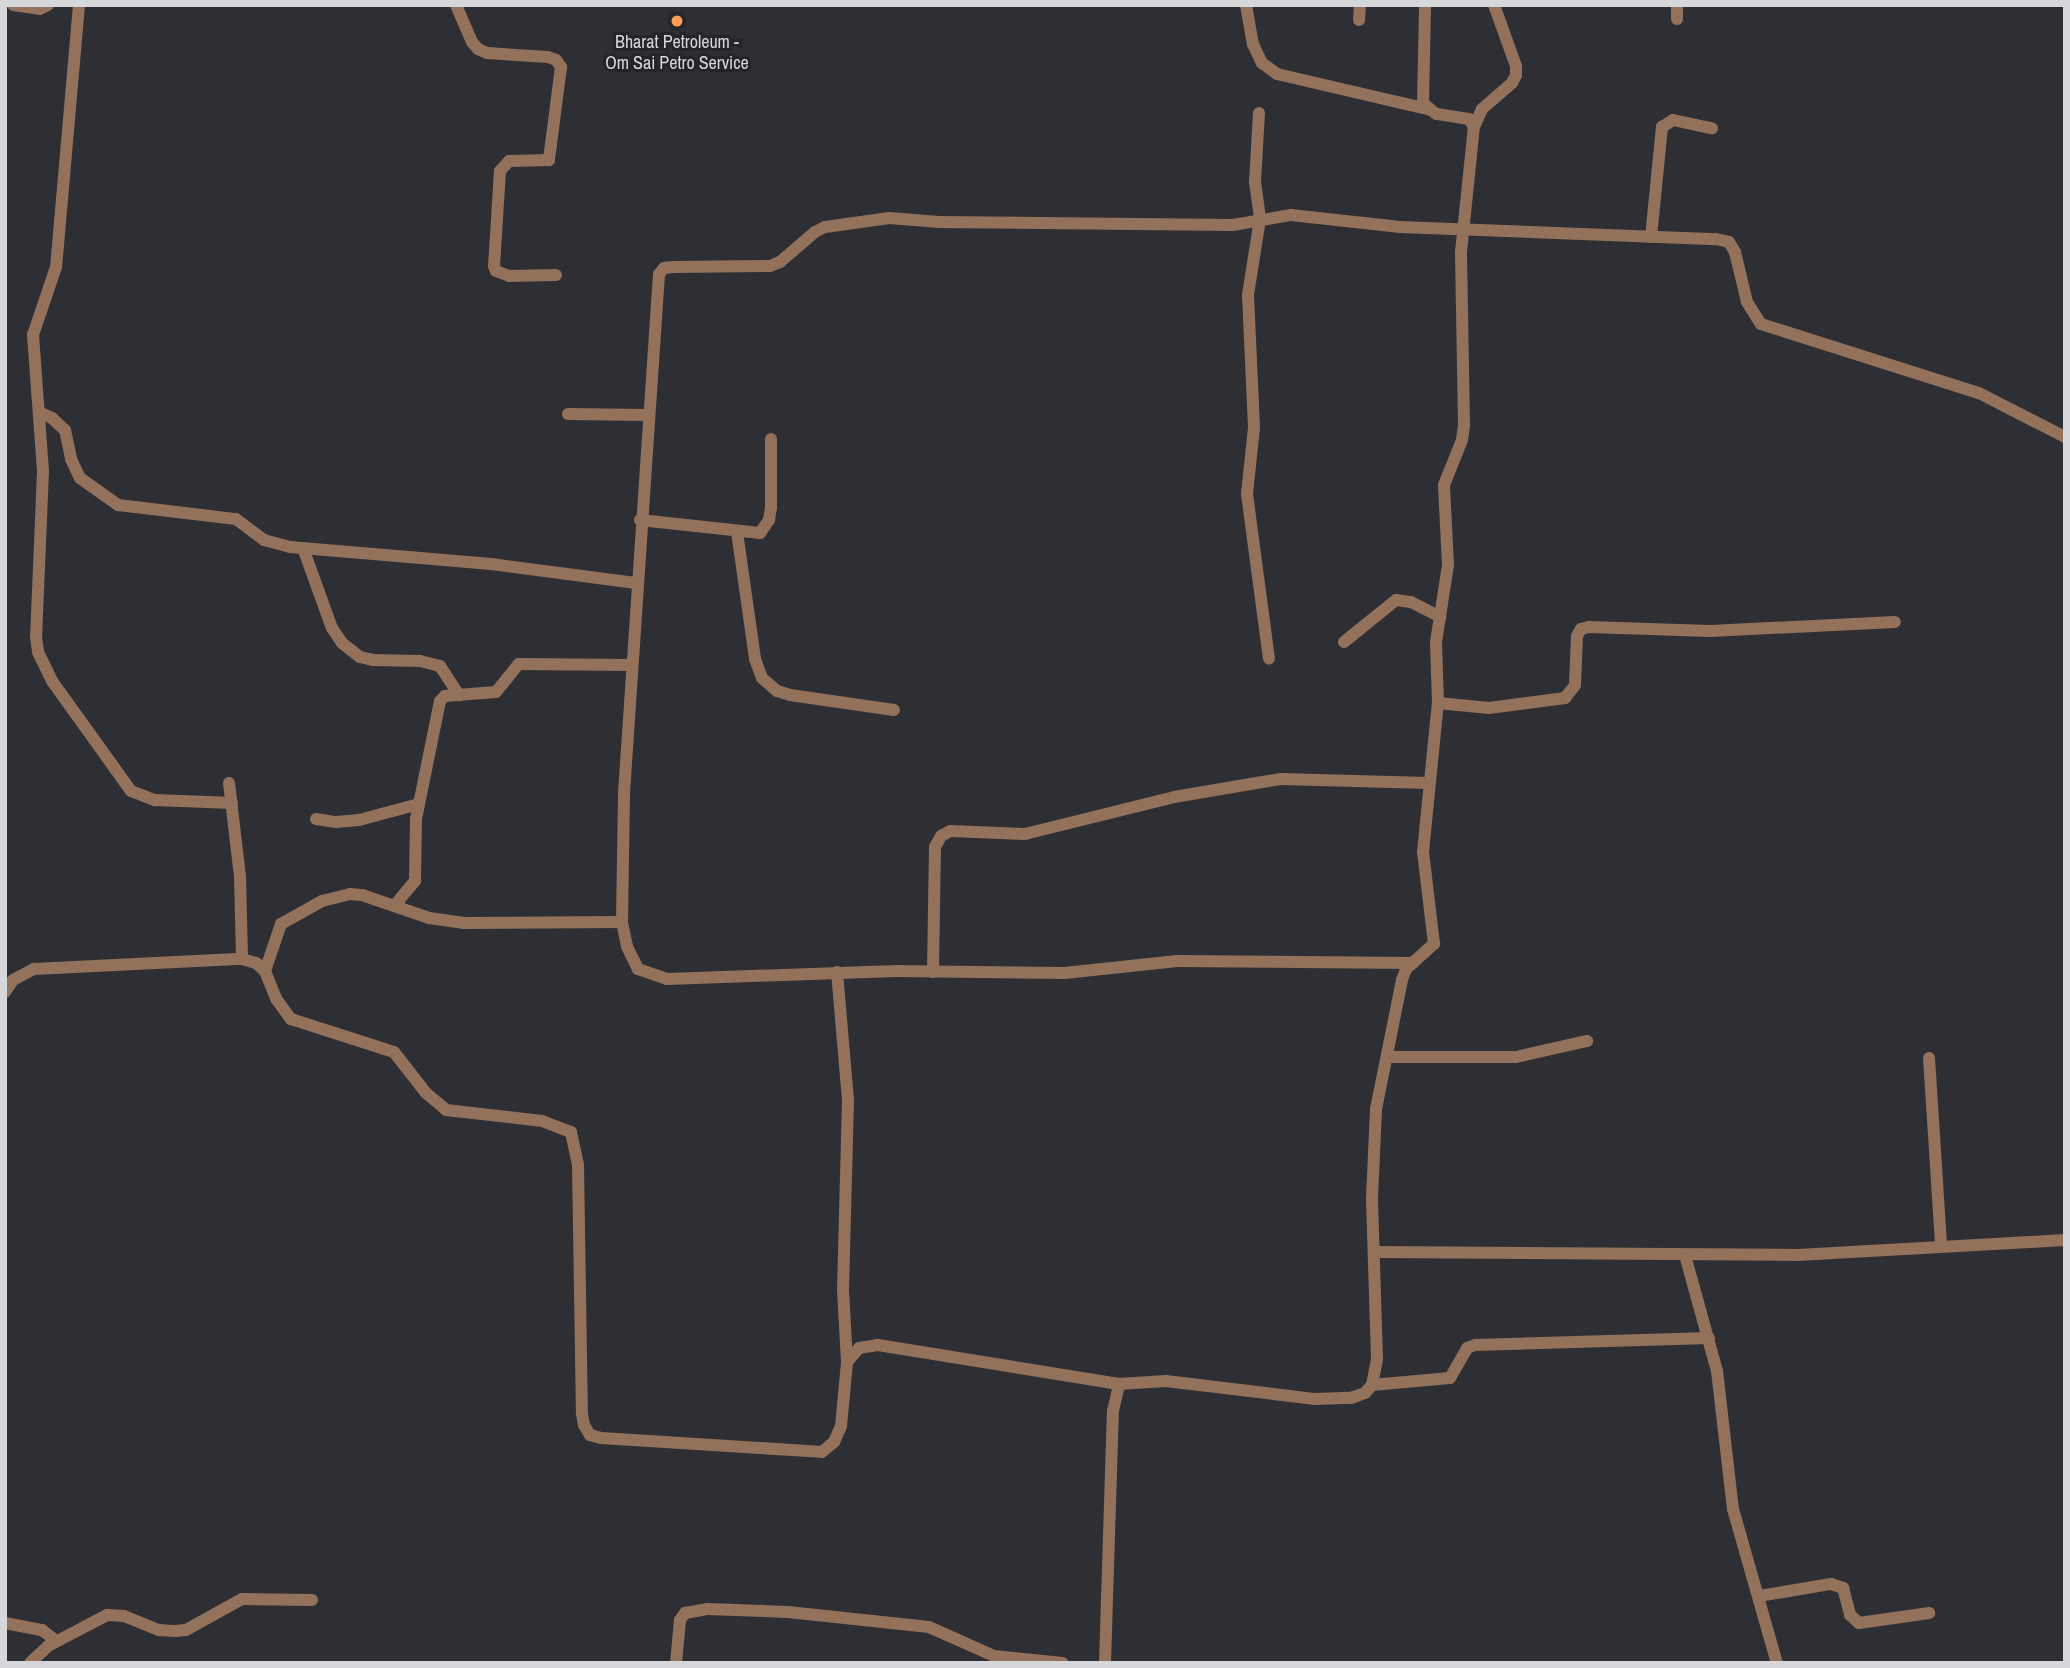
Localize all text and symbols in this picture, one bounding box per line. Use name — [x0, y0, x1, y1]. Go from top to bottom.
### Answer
marker: Bharat Petroleum - Om Sai Petro Service — [669, 13, 685, 29]
place label: Bharat Petroleum - Om Sai Petro Service — [605, 32, 749, 74]

